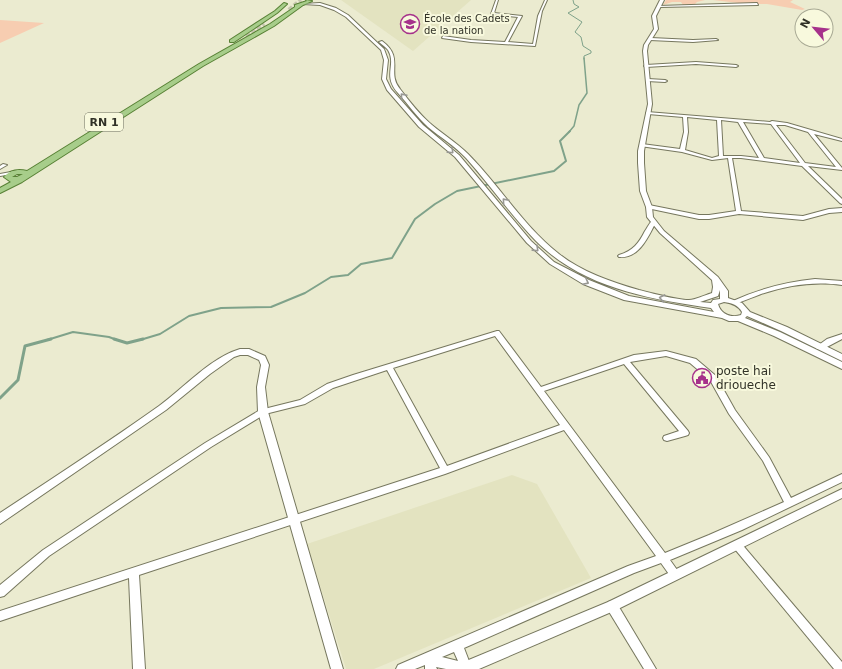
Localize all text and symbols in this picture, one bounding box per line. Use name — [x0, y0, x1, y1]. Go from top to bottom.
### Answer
north arrow — [794, 8, 834, 48]
place label: École des Cadets de la nation — [424, 12, 510, 36]
school or university icon: École des Cadets de la nation — [399, 13, 421, 35]
text: N — [798, 16, 814, 31]
one-way arrow — [401, 93, 408, 101]
road number: RN 1 — [85, 113, 123, 131]
one-way arrow — [446, 146, 454, 154]
one-way arrow — [503, 198, 510, 206]
one-way arrow — [531, 244, 539, 252]
one-way arrow — [582, 277, 589, 285]
one-way arrow — [659, 294, 665, 303]
place label: poste hai drioueche — [716, 364, 776, 392]
public building icon: poste hai drioueche — [691, 367, 713, 389]

